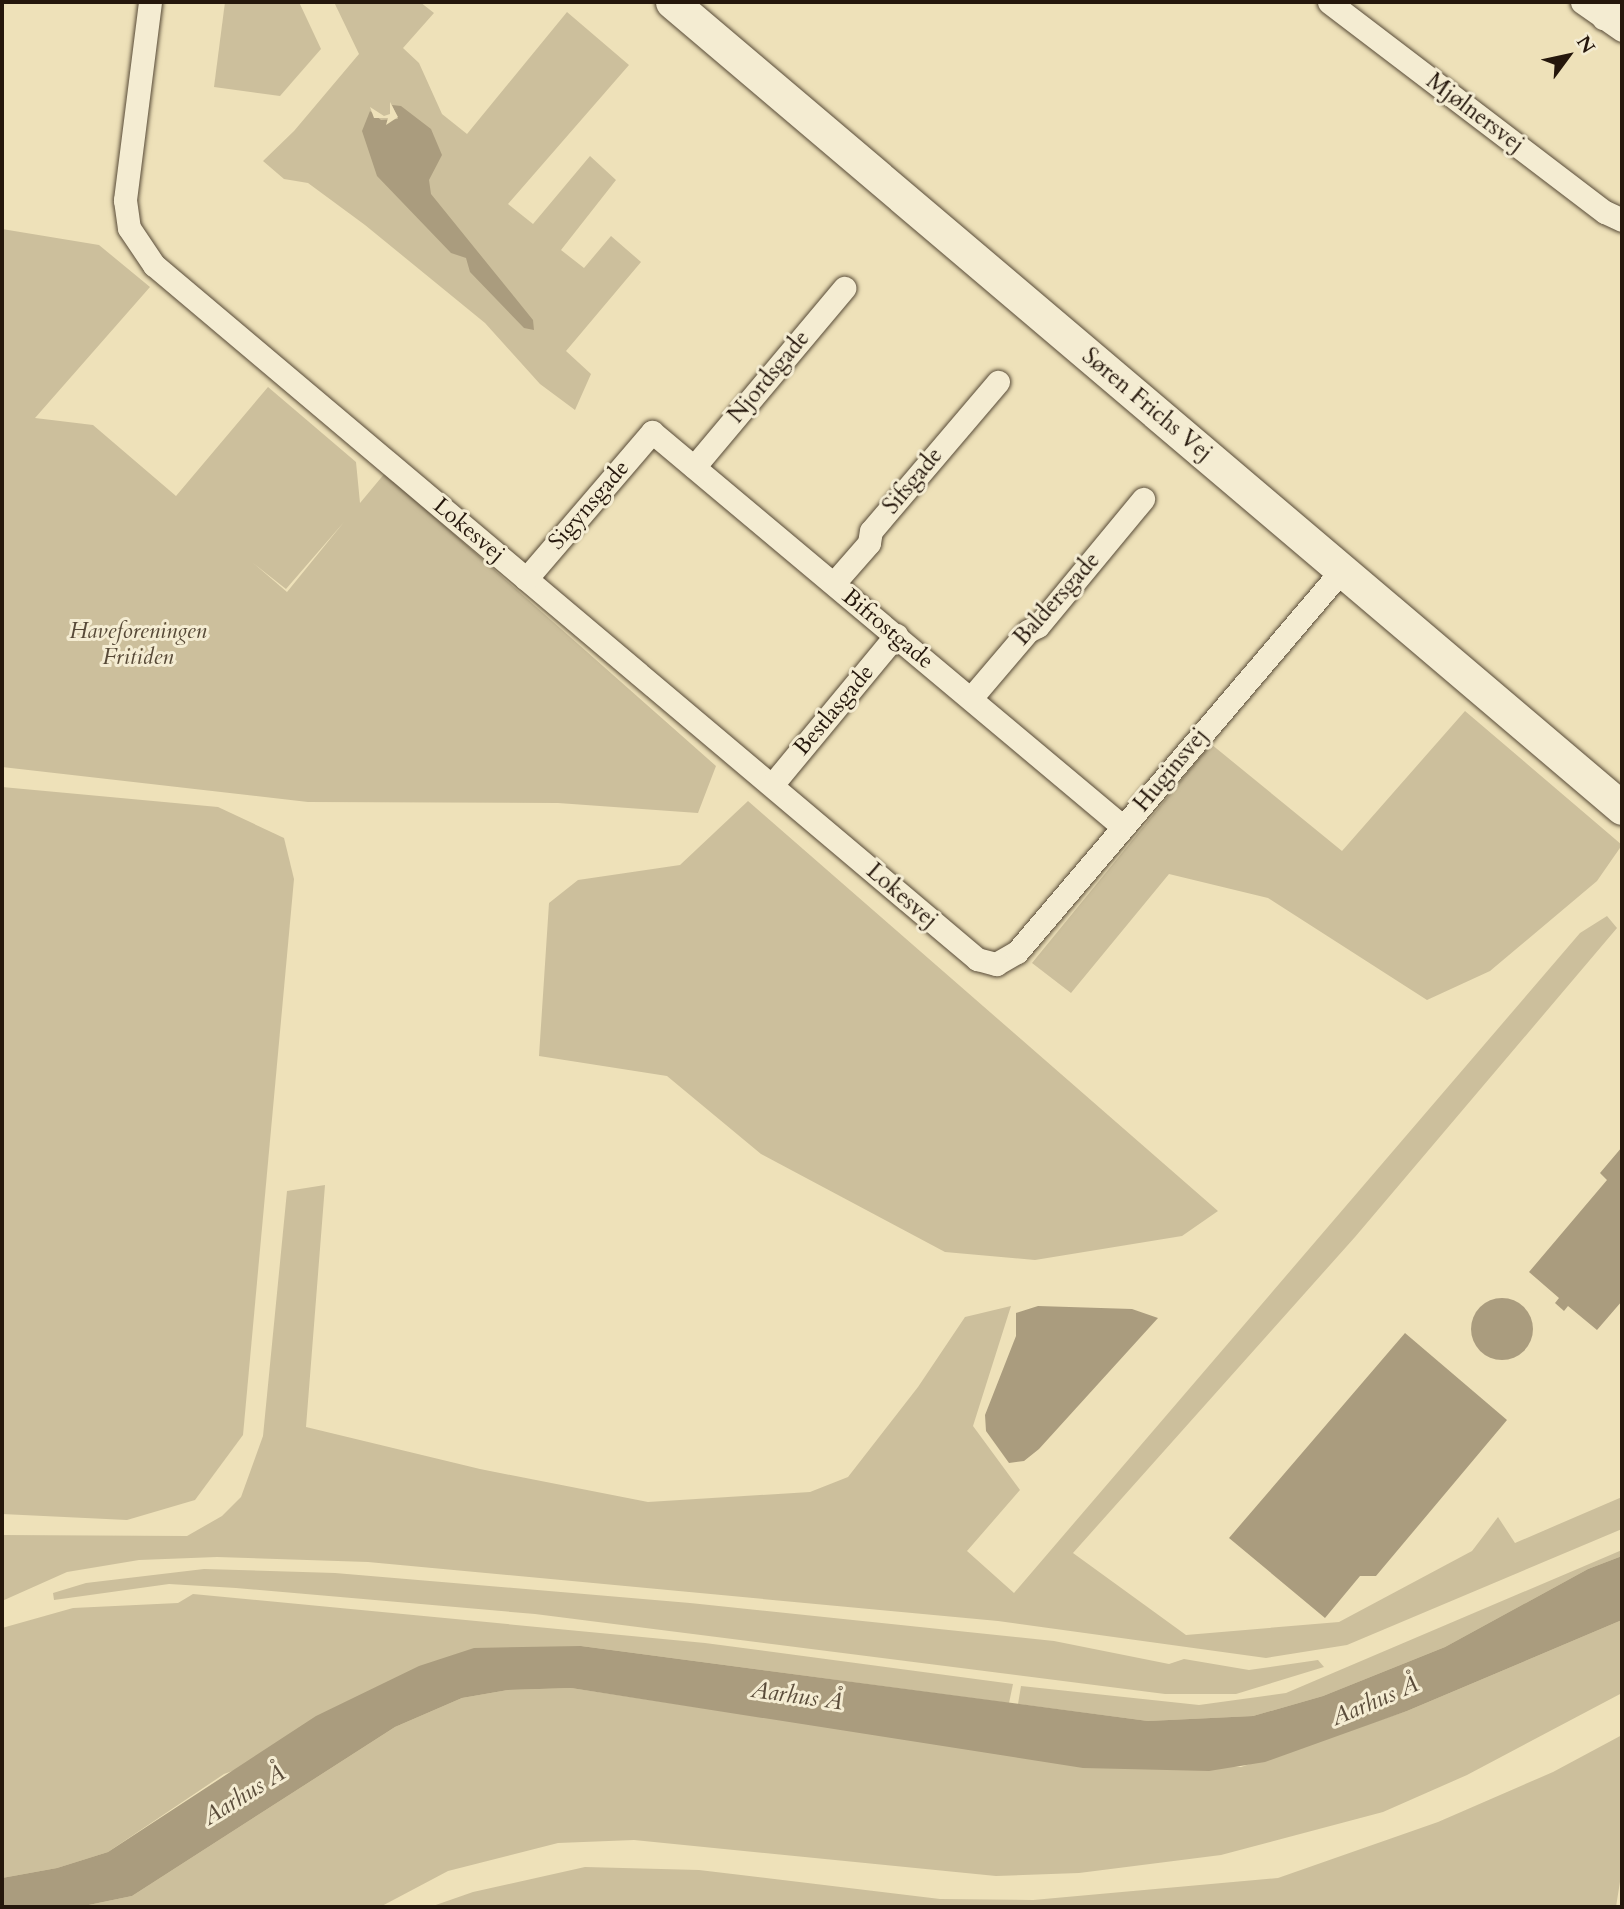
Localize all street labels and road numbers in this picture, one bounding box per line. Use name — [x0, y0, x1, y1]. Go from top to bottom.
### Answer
street label: Mjølnersvej — [1421, 67, 1529, 159]
street label: Njordsgade — [722, 325, 816, 429]
street label: Søren Frichs Vej — [1076, 343, 1218, 467]
street label: Sifsgade — [877, 442, 949, 520]
street label: Sigynsgade — [543, 455, 635, 555]
street label: Lokesvej — [427, 492, 511, 568]
street label: Baldersgade — [1008, 547, 1106, 651]
street label: Bifrostgade — [837, 583, 939, 675]
street label: Bestlasgade — [788, 659, 880, 761]
street label: Huginsvej — [1128, 723, 1214, 817]
street label: Lokesvej — [861, 858, 943, 934]

